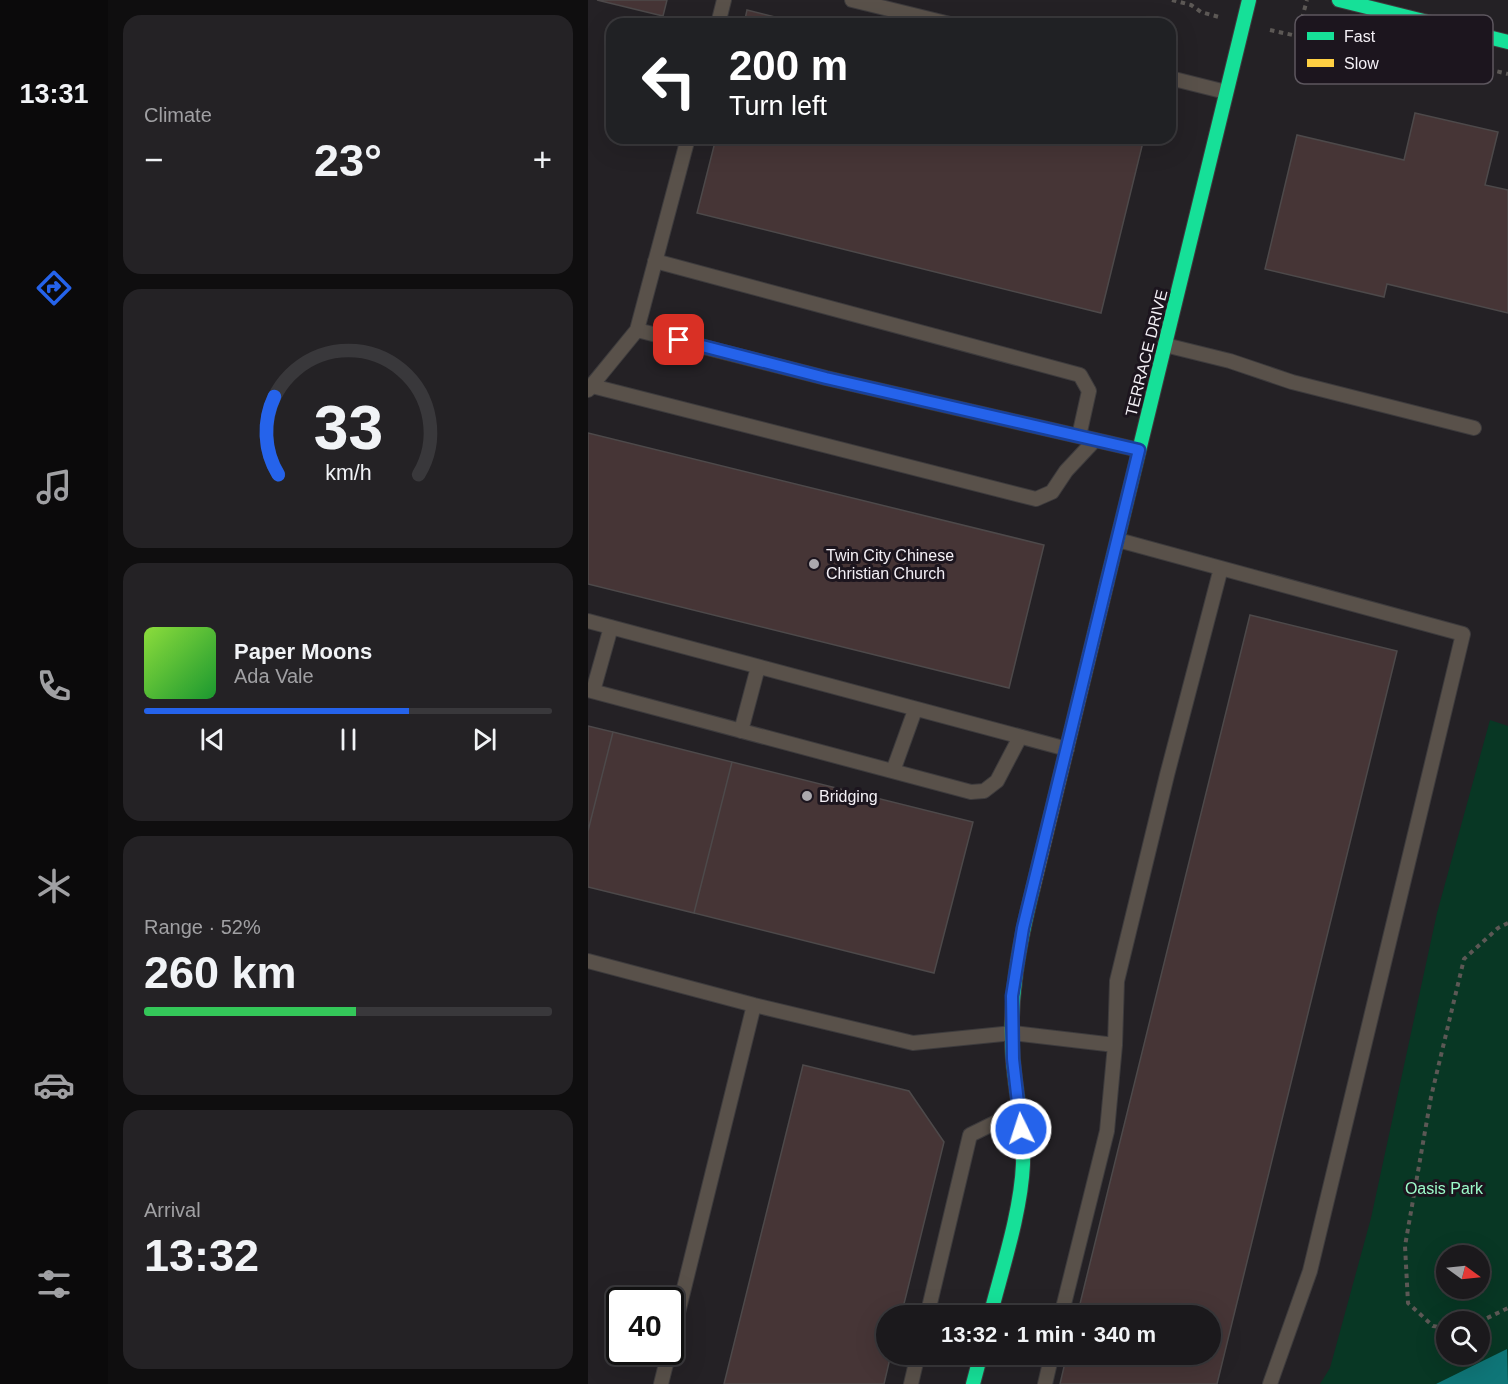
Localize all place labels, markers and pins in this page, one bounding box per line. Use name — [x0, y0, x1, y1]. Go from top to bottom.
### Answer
pin — [653, 314, 704, 365]
place label: Twin City Chinese Christian Church — [826, 547, 954, 582]
marker: Twin City Chinese Christian Church — [807, 557, 821, 571]
place label: Bridging — [819, 788, 878, 805]
marker: Bridging — [800, 789, 814, 803]

